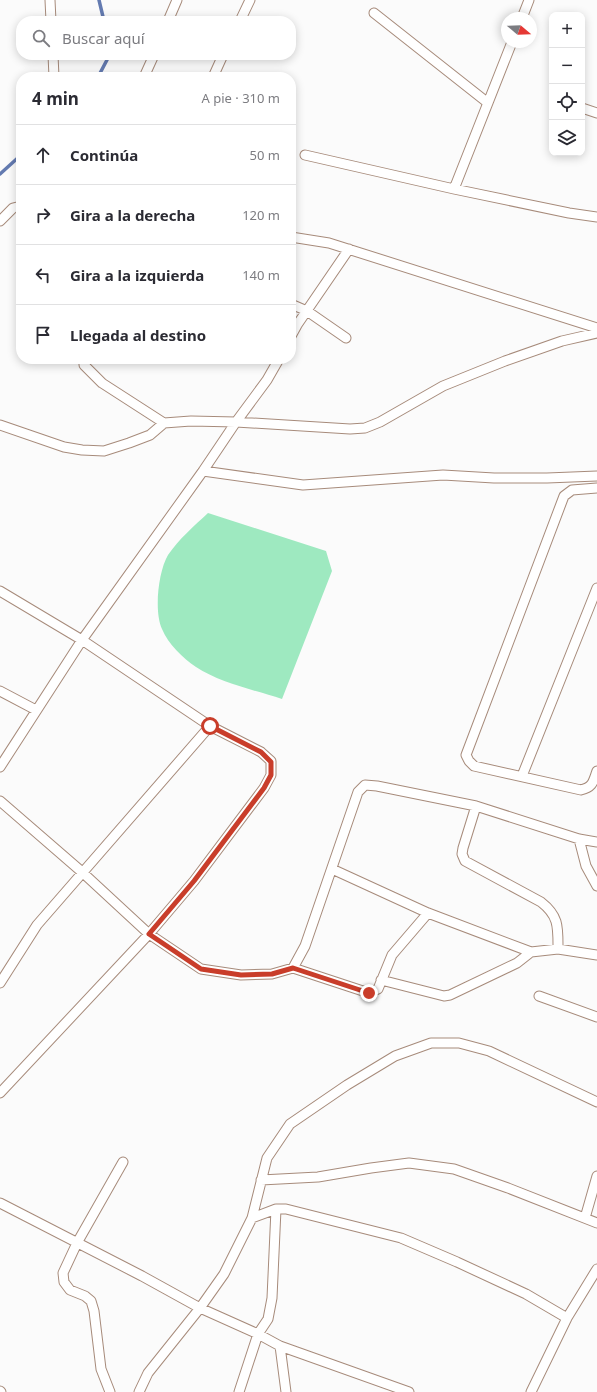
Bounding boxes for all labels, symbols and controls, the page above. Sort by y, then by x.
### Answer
north arrow [501,12,537,48]
map controls [549,12,585,156]
button: + [549,12,585,48]
search box [16,16,296,60]
icon: search [30,27,52,49]
text: Buscar aquí [62,28,145,48]
button: − [549,48,585,84]
button: locate [549,84,585,120]
text: 4 min [32,87,79,110]
text: A pie · 310 m [202,89,280,107]
button: layers [549,120,585,156]
icon: ahead [32,144,54,166]
text: Continúa [70,145,138,165]
text: 50 m [250,146,280,164]
icon: right [32,204,54,226]
text: Gira a la derecha [70,205,195,225]
text: 120 m [242,206,280,224]
icon: left [32,264,54,286]
text: Gira a la izquierda [70,265,204,285]
text: 140 m [242,266,280,284]
icon: arrive [32,324,54,346]
text: Llegada al destino [70,325,206,345]
route start [201,717,219,735]
route end [360,984,378,1002]

